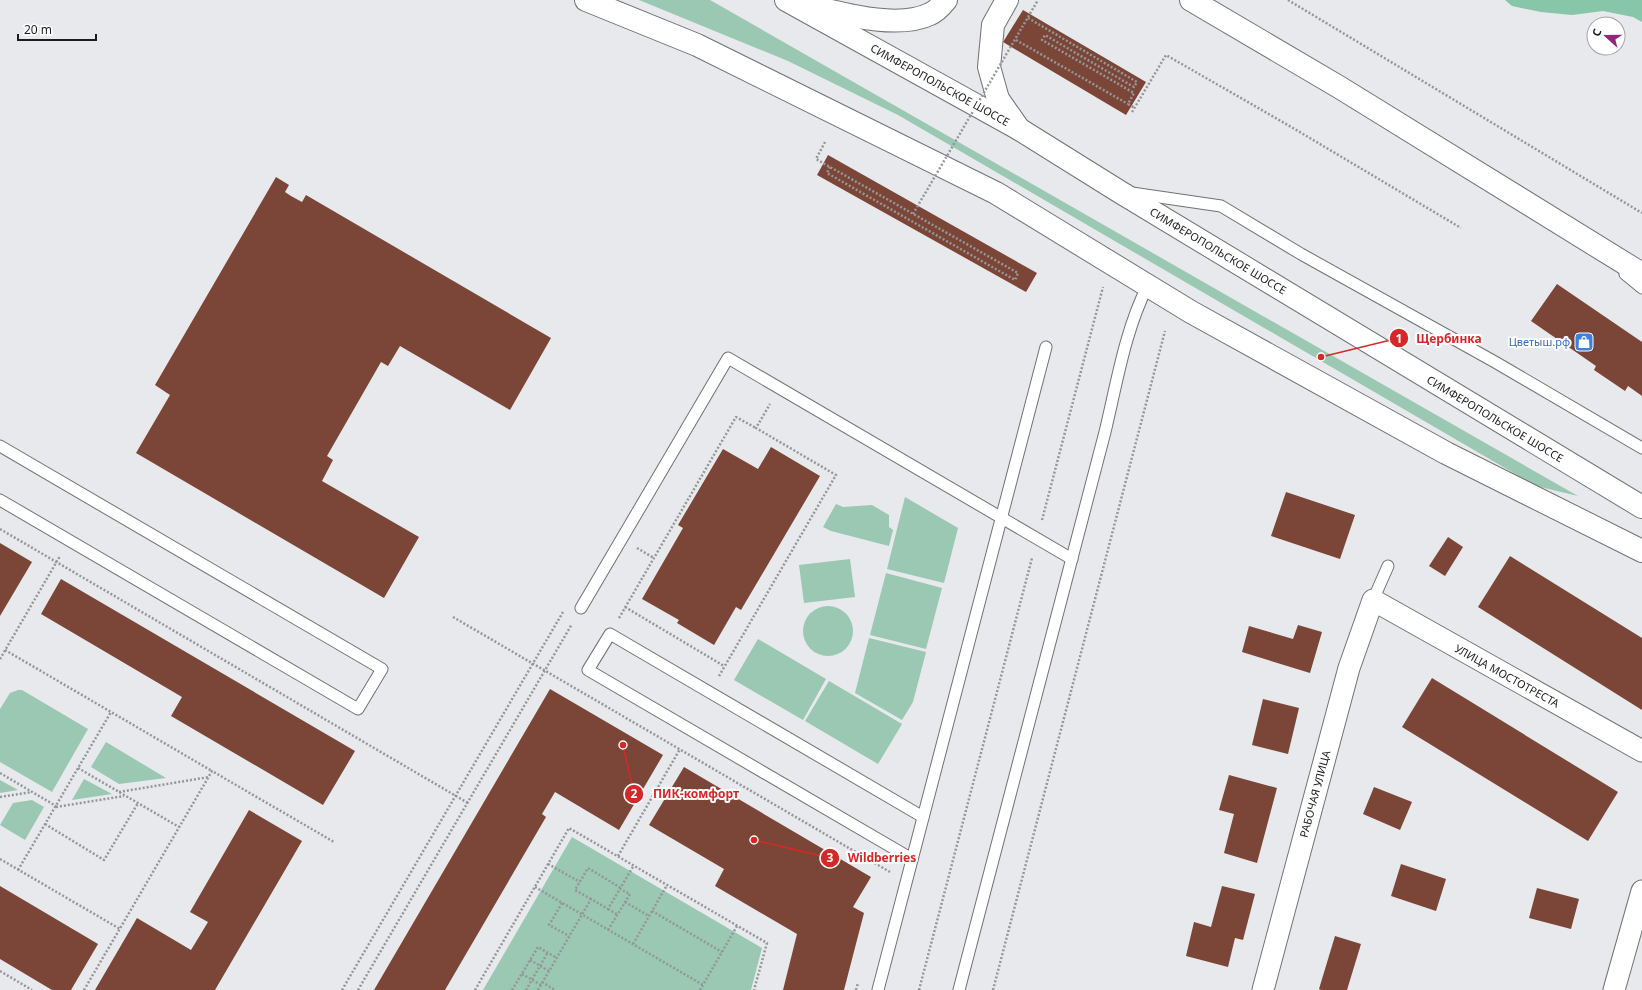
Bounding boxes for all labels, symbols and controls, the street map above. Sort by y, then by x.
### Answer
scale bar [18,16,96,42]
north arrow [1586,16,1626,56]
text: 20 m [24,21,52,38]
text: С [1588,26,1604,38]
street label: СИМФЕРОПОЛЬСКОЕ ШОССЕ [868,40,1013,129]
street label: СИМФЕРОПОЛЬСКОЕ ШОССЕ [1147,204,1289,297]
callout: Щербинка [1389,326,1490,350]
text: 1 [1396,330,1402,347]
text: Щербинка [1416,330,1482,347]
shop icon: Цветыш.рф [1573,331,1595,353]
place label: Цветыш.рф [1509,334,1570,349]
street label: СИМФЕРОПОЛЬСКОЕ ШОССЕ [1424,372,1566,465]
street label: УЛИЦА МОСТОТРЕСТА [1452,641,1563,711]
street label: РАБОЧАЯ УЛИЦА [1296,748,1334,839]
callout: ПИК-комфорт [624,782,747,806]
text: 2 [631,785,638,802]
text: ПИК-комфорт [653,785,739,802]
callout: Wildberries [820,846,925,870]
text: 3 [827,849,834,866]
text: Wildberries [848,849,916,866]

